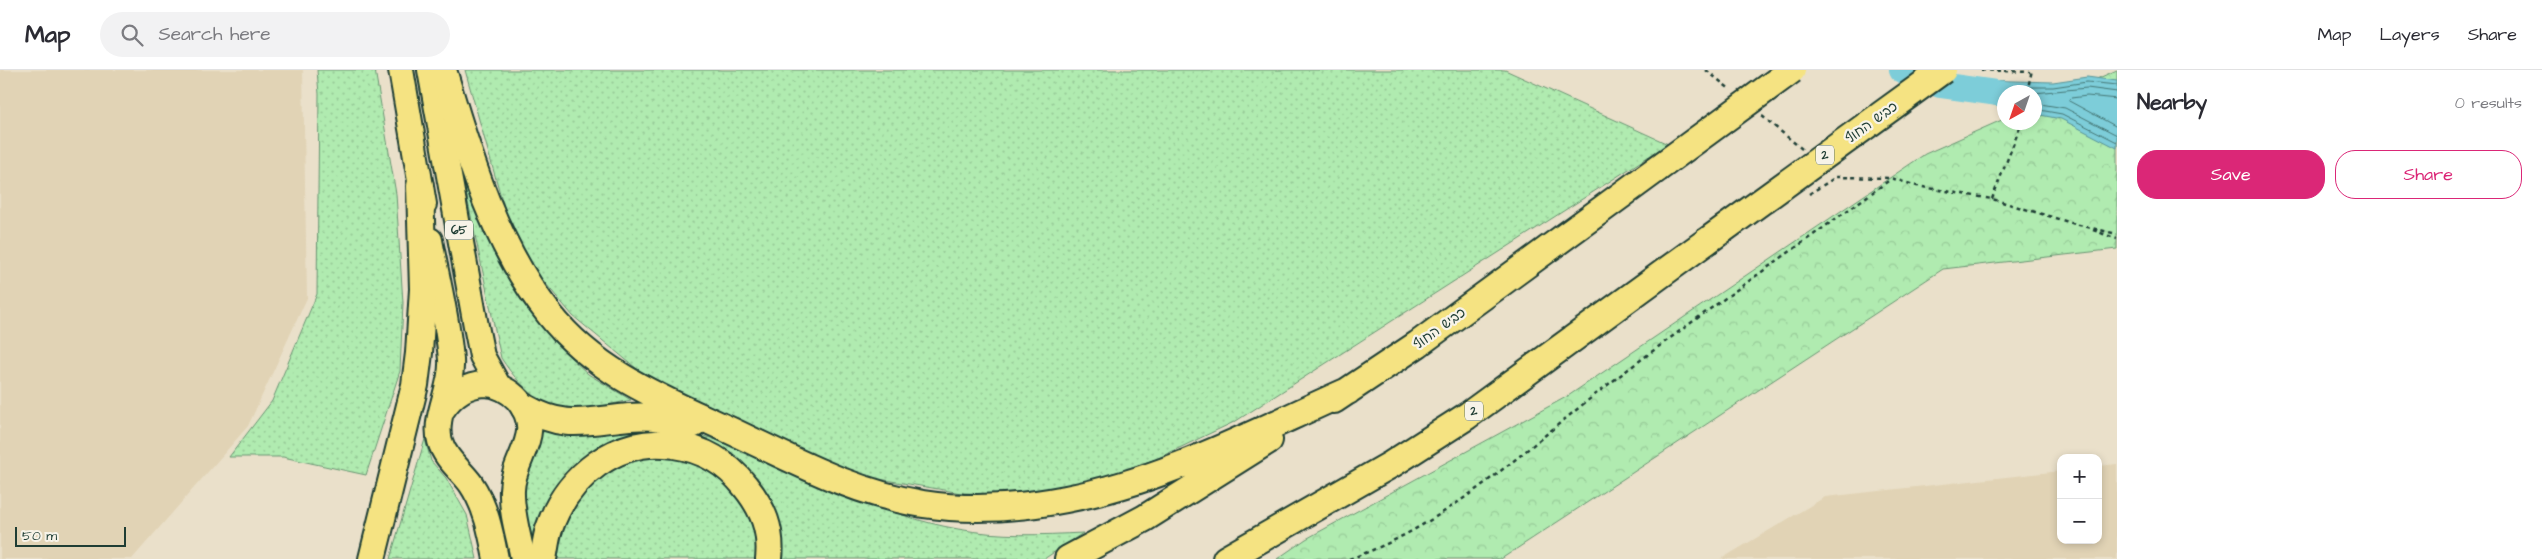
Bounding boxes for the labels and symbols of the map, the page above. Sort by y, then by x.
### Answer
north arrow [1997,85,2042,130]
street label: כביש החוף [1841,97,1902,149]
road number: 2 [1816,146,1834,164]
road number: 65 [445,220,473,240]
street label: כביש החוף [1409,303,1470,355]
road number: 2 [1465,402,1483,421]
scale bar [15,524,126,547]

